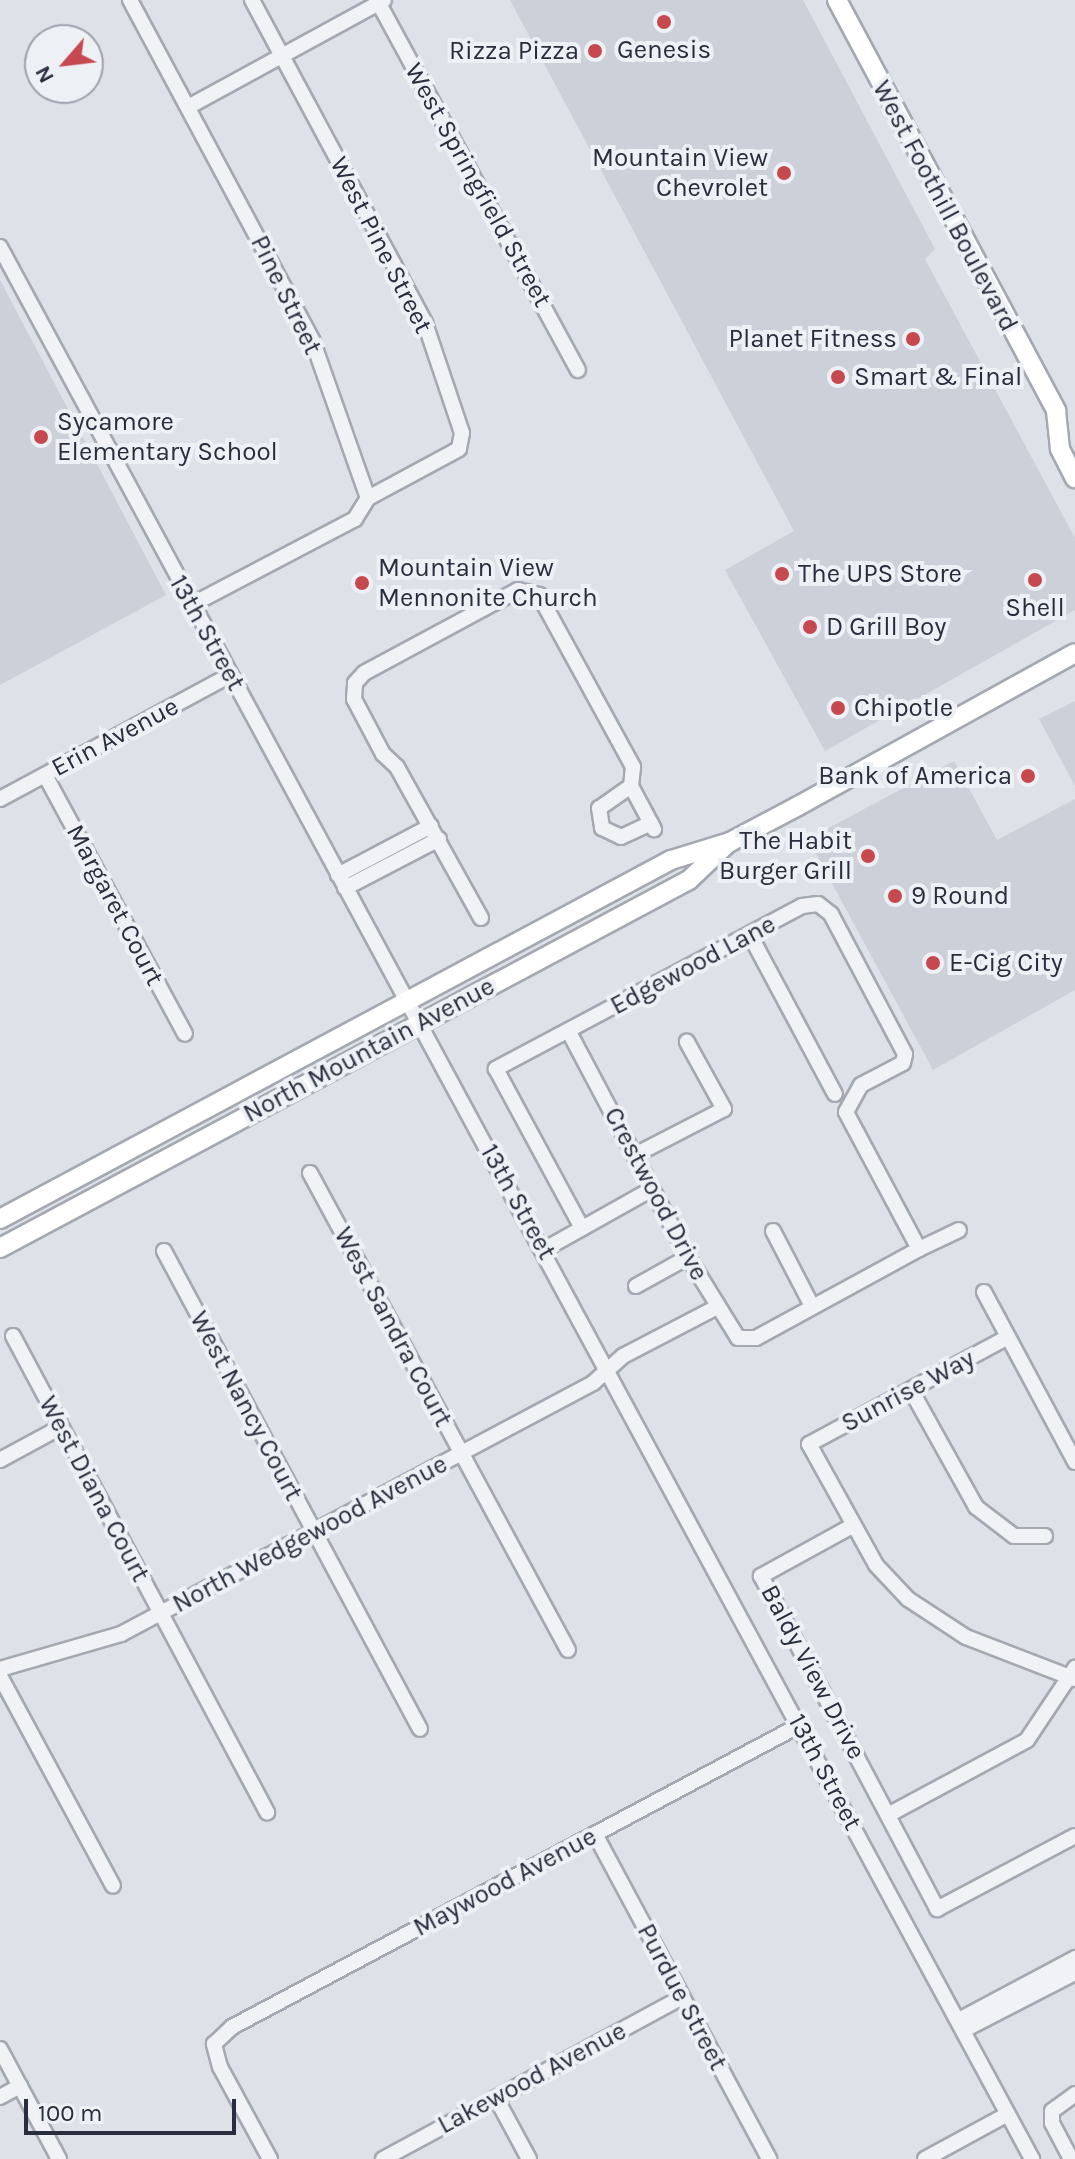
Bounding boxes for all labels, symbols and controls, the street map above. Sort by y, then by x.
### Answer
marker: Genesis [655,13,673,31]
north arrow [24,24,104,104]
place label: Genesis [617,34,711,66]
place label: Rizza Pizza [449,35,579,67]
marker: Rizza Pizza [586,42,604,60]
street label: West Springfield Street [398,58,558,312]
text: N [29,61,60,87]
street label: West Foothill Boulevard [866,75,1024,337]
place label: Mountain View Chevrolet [592,142,768,204]
street label: West Pine Street [323,151,439,339]
marker: Mountain View Chevrolet [775,164,793,182]
street label: Pine Street [244,230,328,360]
place label: Planet Fitness [729,323,897,355]
marker: Planet Fitness [904,330,922,348]
place label: Smart & Final [854,361,1022,393]
marker: Smart & Final [829,368,847,386]
place label: Sycamore Elementary School [57,406,278,468]
marker: Sycamore Elementary School [32,428,50,446]
place label: Mountain View Mennonite Church [378,552,598,614]
place label: The UPS Store [798,558,962,590]
marker: The UPS Store [773,565,791,583]
street label: 13th Street [163,570,251,696]
marker: Shell [1026,571,1044,589]
marker: Mountain View Mennonite Church [353,574,371,592]
place label: Shell [1005,592,1065,624]
place label: D Grill Boy [826,611,946,643]
marker: D Grill Boy [801,618,819,636]
street label: Erin Avenue [46,691,184,783]
place label: Chipotle [854,692,953,724]
marker: Chipotle [829,699,847,717]
place label: Bank of America [818,760,1012,792]
marker: Bank of America [1019,767,1037,785]
street label: Margaret Court [59,819,171,991]
place label: The Habit Burger Grill [719,825,852,886]
marker: The Habit Burger Grill [859,847,877,865]
place label: 9 Round [911,880,1009,912]
marker: 9 Round [886,887,904,905]
street label: Edgewood Lane [605,908,781,1022]
place label: E-Cig City [949,947,1063,979]
marker: E-Cig City [924,954,942,972]
street label: North Mountain Avenue [238,971,500,1129]
street label: Crestwood Drive [597,1102,715,1286]
street label: 13th Street [474,1139,562,1265]
street label: West Sandra Court [327,1222,459,1432]
street label: West Nancy Court [183,1306,309,1506]
street label: Sunrise Way [836,1343,980,1439]
street label: West Diana Court [32,1391,156,1587]
street label: North Wedgewood Avenue [167,1448,453,1620]
street label: Baldy View Drive [754,1580,872,1764]
street label: 13th Street [781,1709,869,1835]
street label: Maywood Avenue [408,1821,602,1943]
street label: Purdue Street [630,1918,734,2076]
street label: Lakewood Avenue [432,2015,632,2141]
scale bar [28,2083,240,2133]
text: 100 m [38,2099,103,2127]

